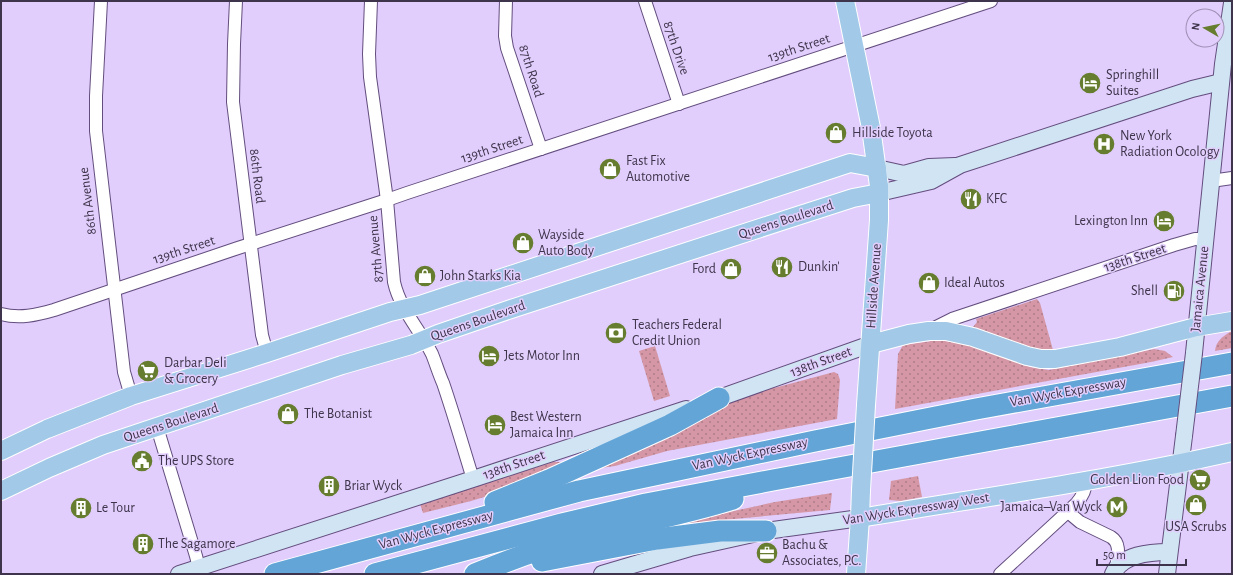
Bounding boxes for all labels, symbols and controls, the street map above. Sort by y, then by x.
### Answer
north arrow [1185,8,1225,48]
street label: 87th Drive [660,19,692,77]
text: N [1190,22,1202,31]
street label: 139th Street [766,31,832,65]
street label: 87th Road [516,43,546,99]
place label: Springhill Suites [1106,68,1159,98]
hotel icon: Springhill Suites [1077,70,1103,96]
shop icon: Hillside Toyota [823,120,849,146]
place label: Hillside Toyota [852,126,933,140]
place label: New York Radiation Ocology [1120,129,1219,159]
hospital icon: New York Radiation Ocology [1091,131,1117,157]
street label: 139th Street [459,132,525,166]
street label: 86th Road [247,148,267,204]
place label: Fast Fix Automotive [626,154,690,184]
shop icon: Fast Fix Automotive [597,156,623,182]
street label: 86th Avenue [77,166,99,236]
restaurant icon: KFC [958,186,984,212]
place label: KFC [986,192,1007,206]
street label: Queens Boulevard [737,198,835,242]
hotel icon: Lexington Inn [1151,208,1177,234]
place label: Lexington Inn [1074,214,1148,228]
street label: 87th Avenue [366,215,386,283]
place label: Wayside Auto Body [538,228,594,258]
shop icon: Wayside Auto Body [510,230,536,256]
street label: 139th Street [151,233,217,267]
street label: 138th Street [1102,241,1168,275]
street label: Hillside Avenue [864,243,884,329]
street label: Jamaica Avenue [1189,245,1211,333]
restaurant icon: Dunkin' [769,254,795,280]
shop icon: Ford [718,256,744,282]
place label: Dunkin' [798,260,840,274]
place label: Ford [692,262,716,276]
shop icon: John Starks Kia [412,263,438,289]
place label: John Starks Kia [440,269,521,283]
shop icon: Ideal Autos [916,270,942,296]
place label: Ideal Autos [944,276,1005,290]
fuel station icon: Shell [1161,278,1187,304]
place label: Shell [1131,284,1158,298]
street label: Queens Boulevard [429,298,527,344]
place label: Teachers Federal Credit Union [632,318,722,348]
bank icon: Teachers Federal Credit Union [603,320,629,346]
hotel icon: Jets Motor Inn [476,343,502,369]
street label: 138th Street [788,344,854,380]
place label: Jets Motor Inn [504,349,580,363]
place label: Darbar Deli & Grocery [164,356,227,386]
supermarket icon: Darbar Deli & Grocery [135,358,161,384]
street label: Van Wyck Expressway [1009,375,1127,409]
street label: Queens Boulevard [122,401,220,445]
shop icon: The Botanist [275,401,301,427]
place label: The Botanist [304,407,373,421]
place label: Best Western Jamaica Inn [510,410,582,440]
hotel icon: Best Western Jamaica Inn [482,412,508,438]
street label: Van Wyck Expressway [691,435,809,473]
public building icon: The UPS Store [129,448,155,474]
street label: 138th Street [481,448,547,482]
place label: The UPS Store [158,454,234,468]
supermarket icon: Golden Lion Food [1187,467,1213,493]
building icon: Briar Wyck [316,473,342,499]
place label: Golden Lion Food [1090,473,1184,487]
place label: Briar Wyck [344,479,403,493]
street label: Van Wyck Expressway West [842,490,991,527]
shop icon: USA Scrubs [1183,492,1209,518]
metro station icon: Jamaica–Van Wyck [1104,494,1130,520]
building icon: Le Tour [68,495,94,521]
place label: Jamaica–Van Wyck [1001,500,1103,514]
place label: Le Tour [96,501,135,515]
street label: Van Wyck Expressway [377,508,495,552]
place label: USA Scrubs [1165,520,1227,534]
building icon: The Sagamore [130,531,156,557]
place label: The Sagamore [158,537,235,551]
place label: Bachu & Associates, P.C. [782,538,862,568]
office icon: Bachu & Associates, P.C. [754,540,780,566]
scale bar [1097,541,1186,567]
text: 50 m [1103,549,1126,561]

